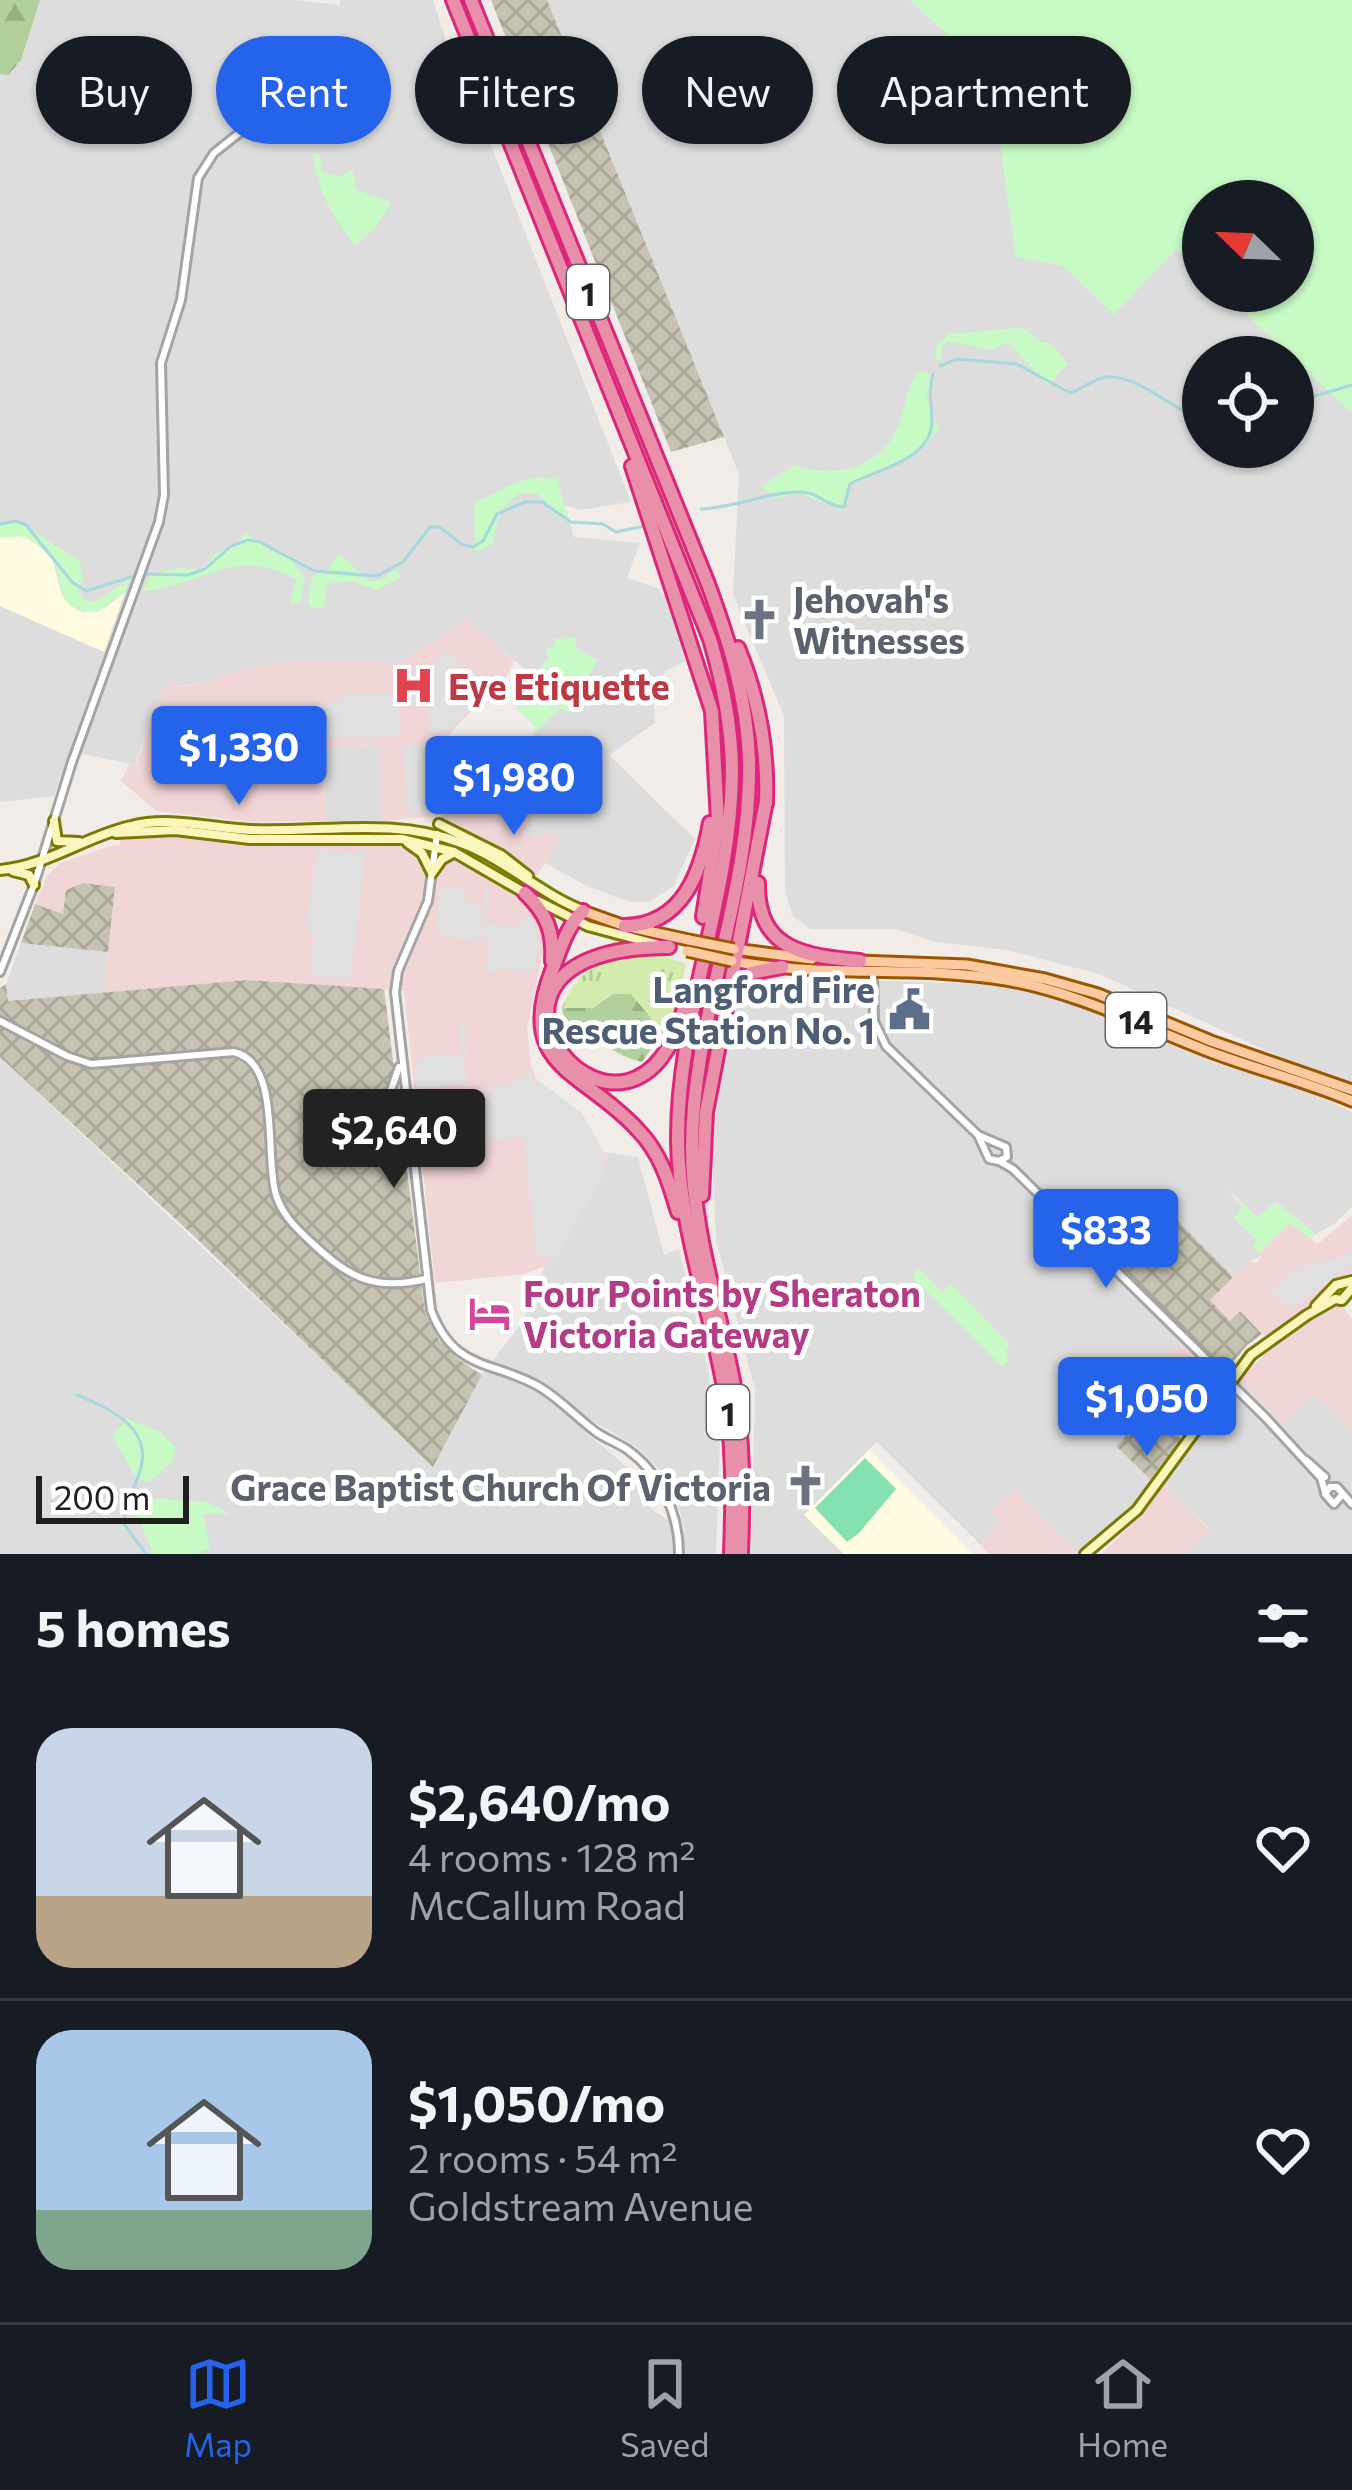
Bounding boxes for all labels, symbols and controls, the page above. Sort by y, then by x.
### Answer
chip: Buy [36,36,192,144]
chip: Rent [216,36,391,144]
chip: Filters [415,36,618,144]
chip: New [642,36,813,144]
chip: Apartment [837,36,1131,144]
north arrow [1182,180,1314,312]
map controls [1182,180,1314,468]
road number: 1 [567,265,609,319]
button: locate [1182,336,1314,468]
place label: Jehovah's Witnesses [793,576,965,661]
church icon: Jehovah's Witnesses [736,596,782,642]
hospital icon: Eye Etiquette [391,662,437,708]
place label: Eye Etiquette [448,663,670,707]
pin: $1,330 [141,706,337,808]
text: $1,330 [179,721,299,769]
pin: $1,980 [416,736,612,838]
text: $1,980 [452,751,576,799]
place label: Langford Fire Rescue Station No. 1 [541,966,875,1051]
public building icon: Langford Fire Rescue Station No. 1 [886,986,932,1032]
road number: 14 [1106,993,1166,1047]
pin: $2,640 [296,1089,492,1191]
text: $2,640 [330,1104,458,1152]
pin: $833 [1035,1189,1177,1291]
text: $833 [1060,1204,1152,1252]
place label: Four Points by Sheraton Victoria Gateway [523,1270,921,1355]
hotel icon: Four Points by Sheraton Victoria Gateway [466,1290,512,1336]
pin: $1,050 [1049,1357,1245,1459]
text: $1,050 [1085,1372,1209,1420]
road number: 1 [707,1385,749,1439]
church icon: Grace Baptist Church Of Victoria [782,1463,828,1509]
place label: Grace Baptist Church Of Victoria [230,1464,771,1508]
scale bar [36,1470,189,1523]
text: 200 m [54,1476,150,1517]
icon: filters [1250,1593,1316,1659]
text: 5 homes [36,1595,231,1658]
text: $2,640/mo [408,1769,670,1832]
icon: home [132,1776,276,1920]
icon: heart [1250,1815,1316,1881]
text: 4 rooms · 128 m² [408,1832,695,1880]
text: McCallum Road [408,1880,686,1928]
text: $1,050/mo [408,2070,665,2133]
icon: home [132,2078,276,2222]
icon: heart [1250,2117,1316,2183]
text: 2 rooms · 54 m² [408,2133,678,2181]
text: Goldstream Avenue [408,2181,753,2229]
tab: Map [184,2351,252,2464]
tab: Saved [620,2351,709,2464]
tab: Home [1077,2351,1168,2464]

